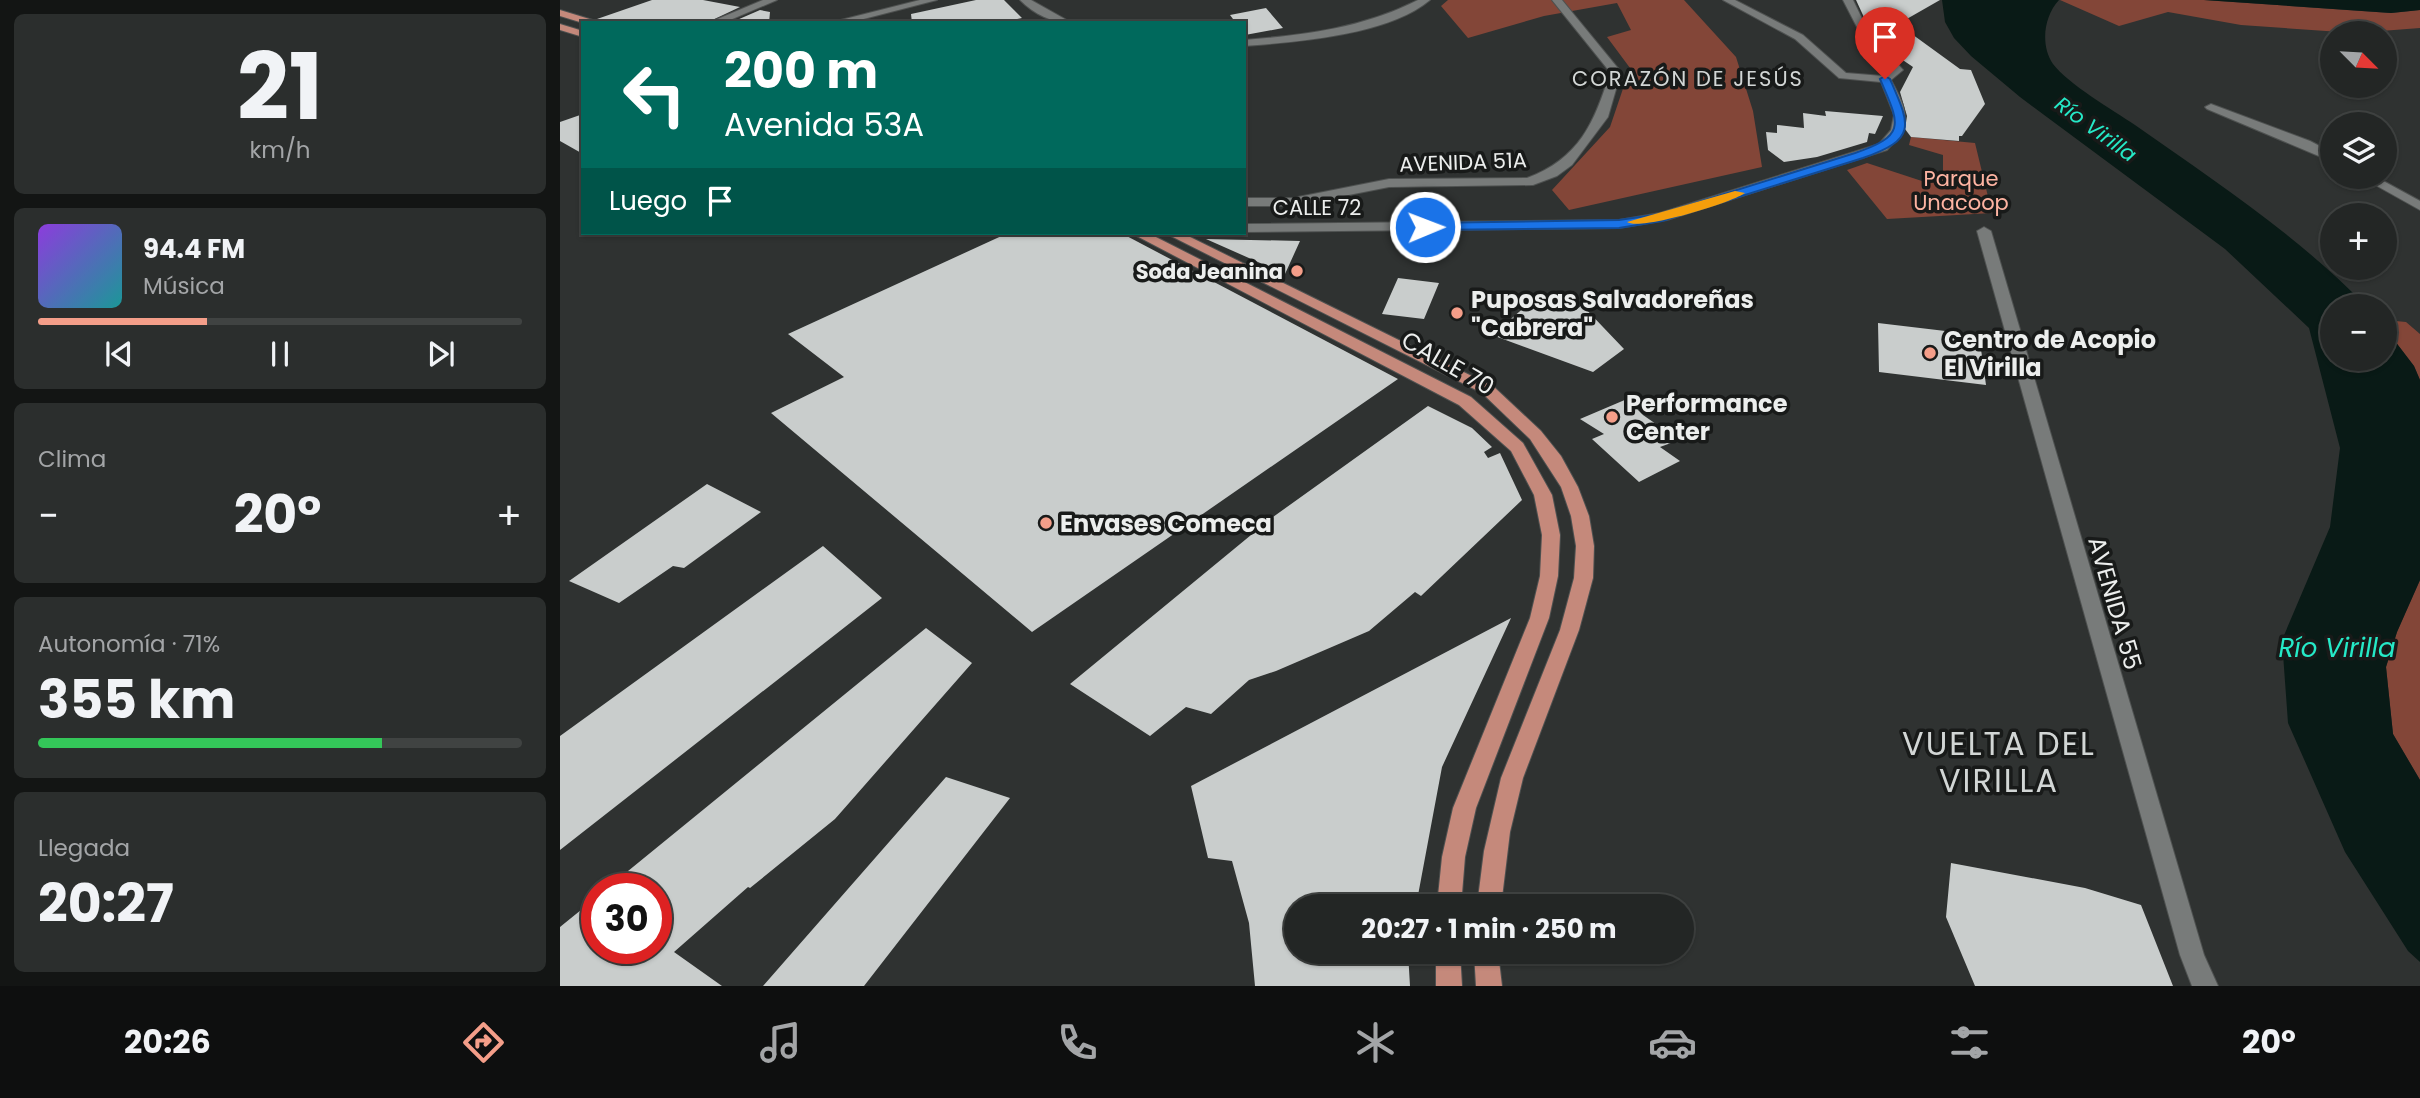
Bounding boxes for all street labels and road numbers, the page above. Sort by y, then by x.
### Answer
street label: AVENIDA 51A [1399,145,1527,179]
street label: CALLE 72 [1273,193,1361,222]
street label: CALLE 70 [1395,323,1501,403]
street label: AVENIDA 55 [2080,533,2150,673]

